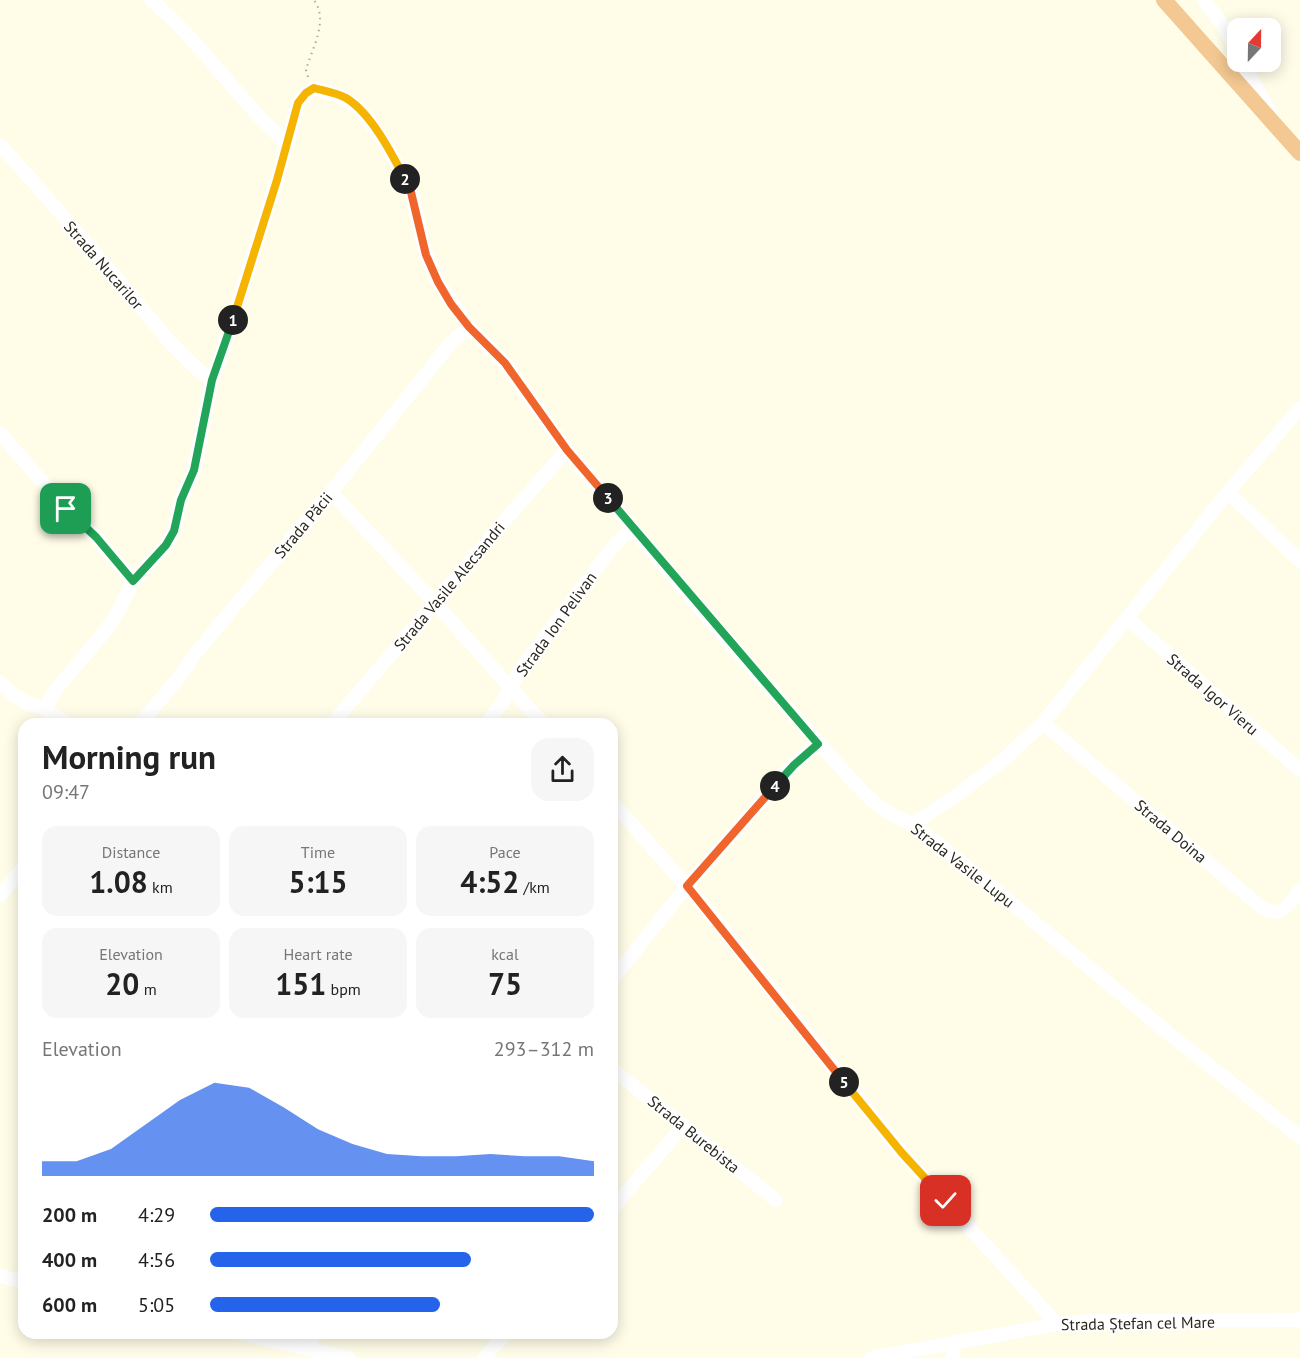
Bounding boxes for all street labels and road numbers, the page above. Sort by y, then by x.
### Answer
street label: Strada Nucarilor [60,217,148,314]
street label: Strada Păcii [270,488,336,562]
street label: Strada Vasile Alecsandri [389,517,509,655]
street label: Strada Ion Pelivan [511,568,601,680]
street label: Strada Igor Vieru [1163,649,1263,739]
street label: Strada Doina [1131,795,1211,867]
street label: Strada Vasile Lupu [907,818,1019,912]
street label: Strada Burebista [644,1091,744,1177]
street label: Strada Ștefan cel Mare [1061,1312,1215,1334]

